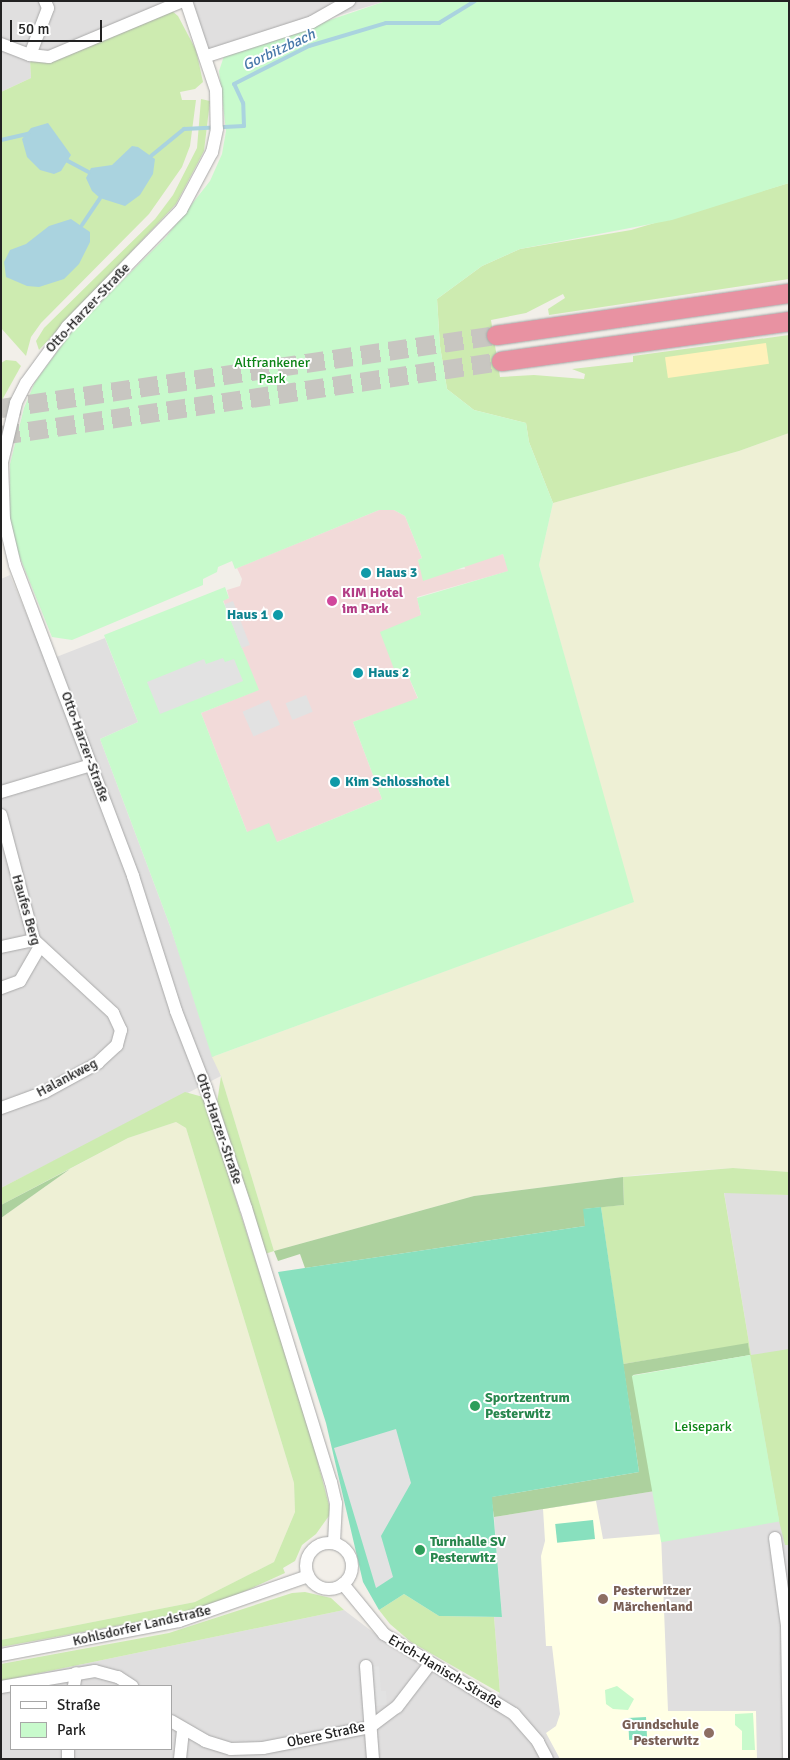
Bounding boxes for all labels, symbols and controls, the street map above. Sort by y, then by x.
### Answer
scale bar [12,10,105,42]
text: 50 m [18,20,49,38]
water label: Gorbitzbach [240,25,318,75]
street label: Otto-Harzer-Straße [42,260,134,356]
park label: Altfrankener Park [234,355,310,388]
place label: Haus 3 [376,565,417,581]
marker: Haus 3 [360,567,372,579]
place label: KIM Hotel im Park [342,585,403,618]
marker: KIM Hotel im Park [326,595,338,607]
place label: Haus 1 [227,607,268,623]
marker: Haus 1 [272,609,284,621]
place label: Haus 2 [368,665,409,681]
marker: Haus 2 [352,667,364,679]
street label: Otto-Harzer-Straße [57,689,113,805]
place label: Kim Schlosshotel [345,774,450,790]
marker: Kim Schlosshotel [329,776,341,788]
street label: Haufes Berg [8,873,44,947]
street label: Halankweg [34,1055,100,1101]
street label: Otto-Harzer-Straße [192,1071,246,1187]
place label: Sportzentrum Pesterwitz [485,1390,570,1422]
marker: Sportzentrum Pesterwitz [469,1400,481,1412]
park label: Leisepark [674,1419,732,1435]
place label: Turnhalle SV Pesterwitz [430,1534,506,1566]
marker: Turnhalle SV Pesterwitz [414,1544,426,1556]
place label: Pesterwitzer Märchenland [613,1583,693,1615]
marker: Pesterwitzer Märchenland [597,1593,609,1605]
street label: Kohlsdorfer Landstraße [71,1602,213,1650]
street label: Erich-Hanisch-Straße [385,1631,505,1713]
legend [10,1685,172,1750]
text: Straße [57,1696,101,1714]
place label: Grundschule Pesterwitz [622,1717,699,1750]
street label: Obere Straße [286,1719,366,1751]
text: Park [57,1721,86,1739]
marker: Grundschule Pesterwitz [703,1727,715,1739]

